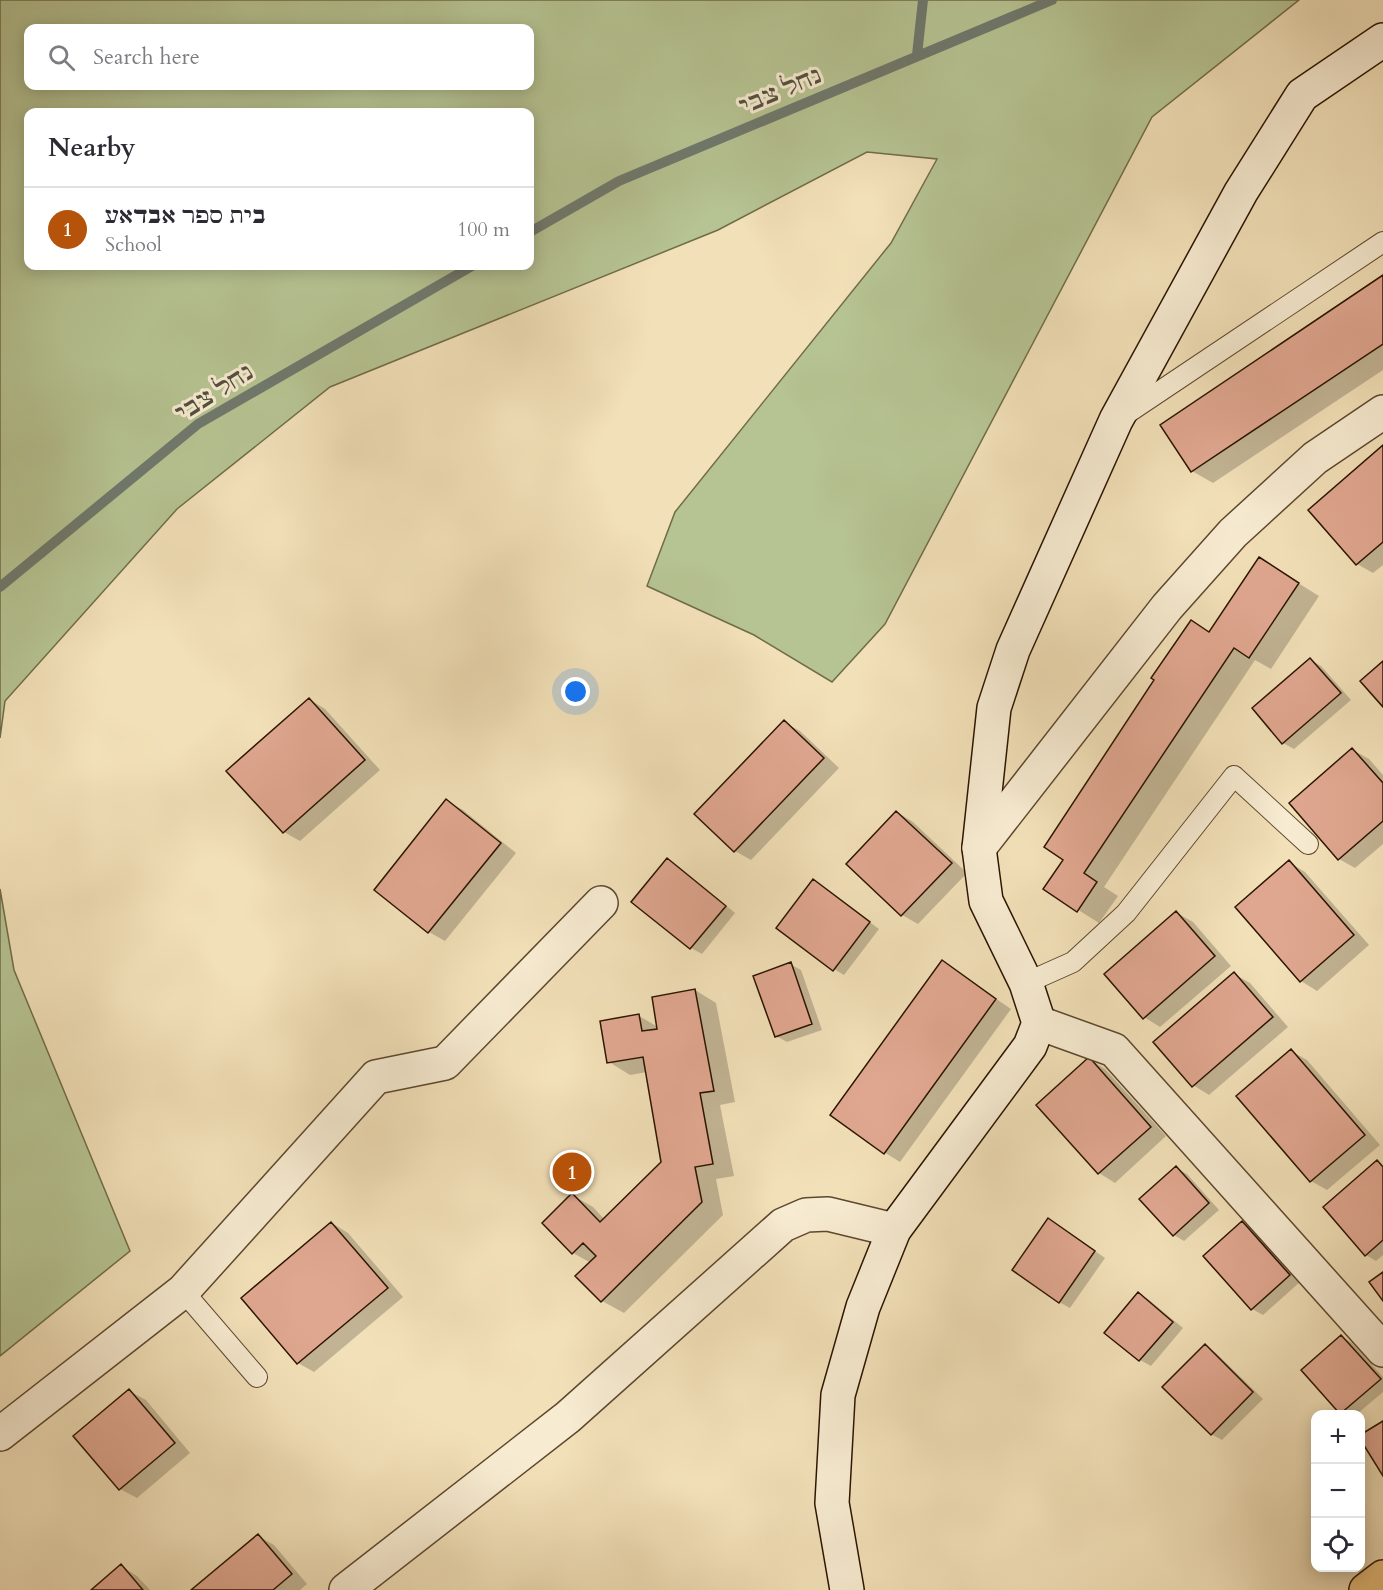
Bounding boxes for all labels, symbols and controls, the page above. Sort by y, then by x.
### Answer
search box [24,24,534,90]
icon: search [45,41,78,74]
text: Search here [93,42,200,72]
water label: נחל צבי [734,59,826,123]
text: Nearby [48,130,136,165]
text: בית ספר אבדאע [105,201,266,231]
text: 1 [62,216,73,243]
text: 100 m [457,216,510,243]
text: School [105,231,162,258]
water label: נחל צבי [169,356,259,430]
your location [561,677,590,706]
pin: 1 [552,1150,592,1194]
map controls [1311,1410,1365,1572]
button: + [1311,1410,1365,1464]
button: − [1311,1464,1365,1518]
button: locate [1311,1518,1365,1572]

